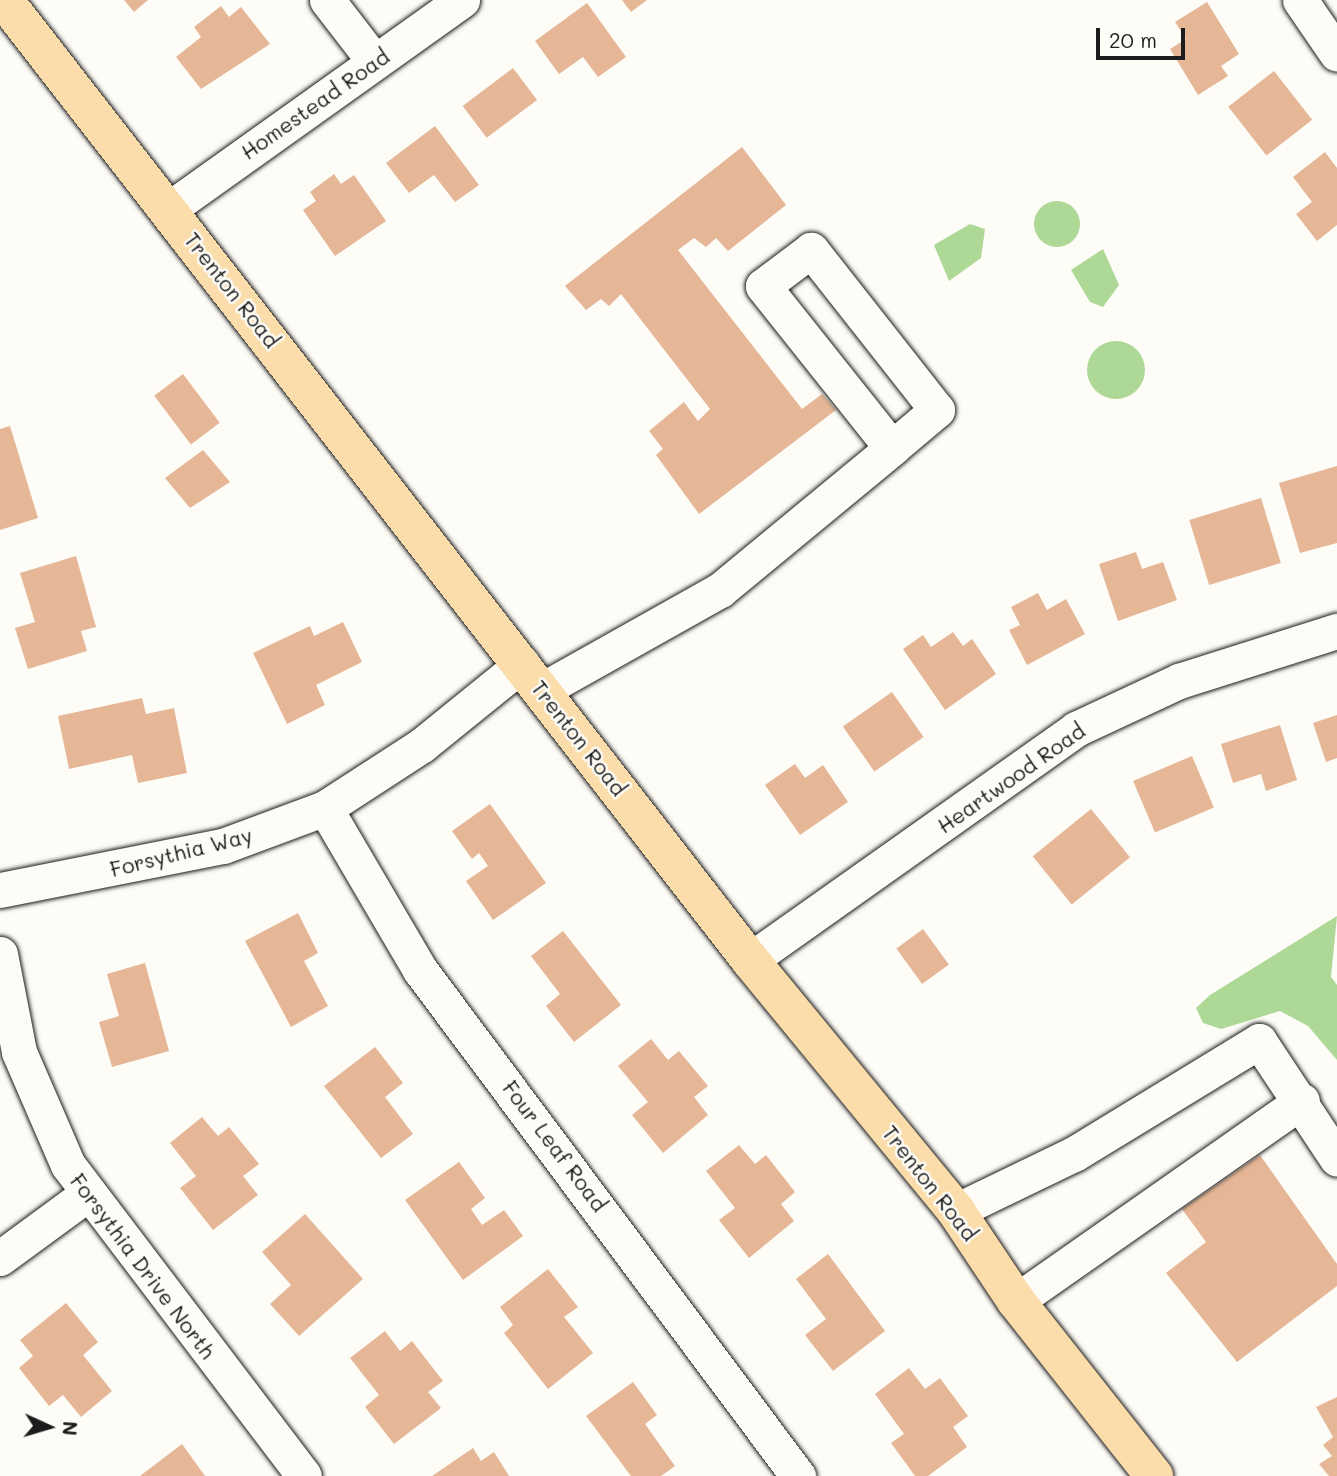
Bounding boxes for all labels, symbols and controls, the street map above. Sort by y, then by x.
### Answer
scale bar [1099,14,1188,58]
text: 20 m [1109,26,1157,53]
street label: Homestead Road [236,43,394,165]
street label: Trenton Road [179,227,285,353]
street label: Trenton Road [526,675,632,801]
street label: Heartwood Road [932,718,1090,838]
street label: Forsythia Way [107,822,255,882]
street label: Four Leaf Road [498,1076,612,1216]
street label: Trenton Road [877,1120,983,1246]
street label: Forsythia Drive North [65,1169,221,1363]
north arrow [14,1392,84,1462]
text: N [57,1420,83,1437]

